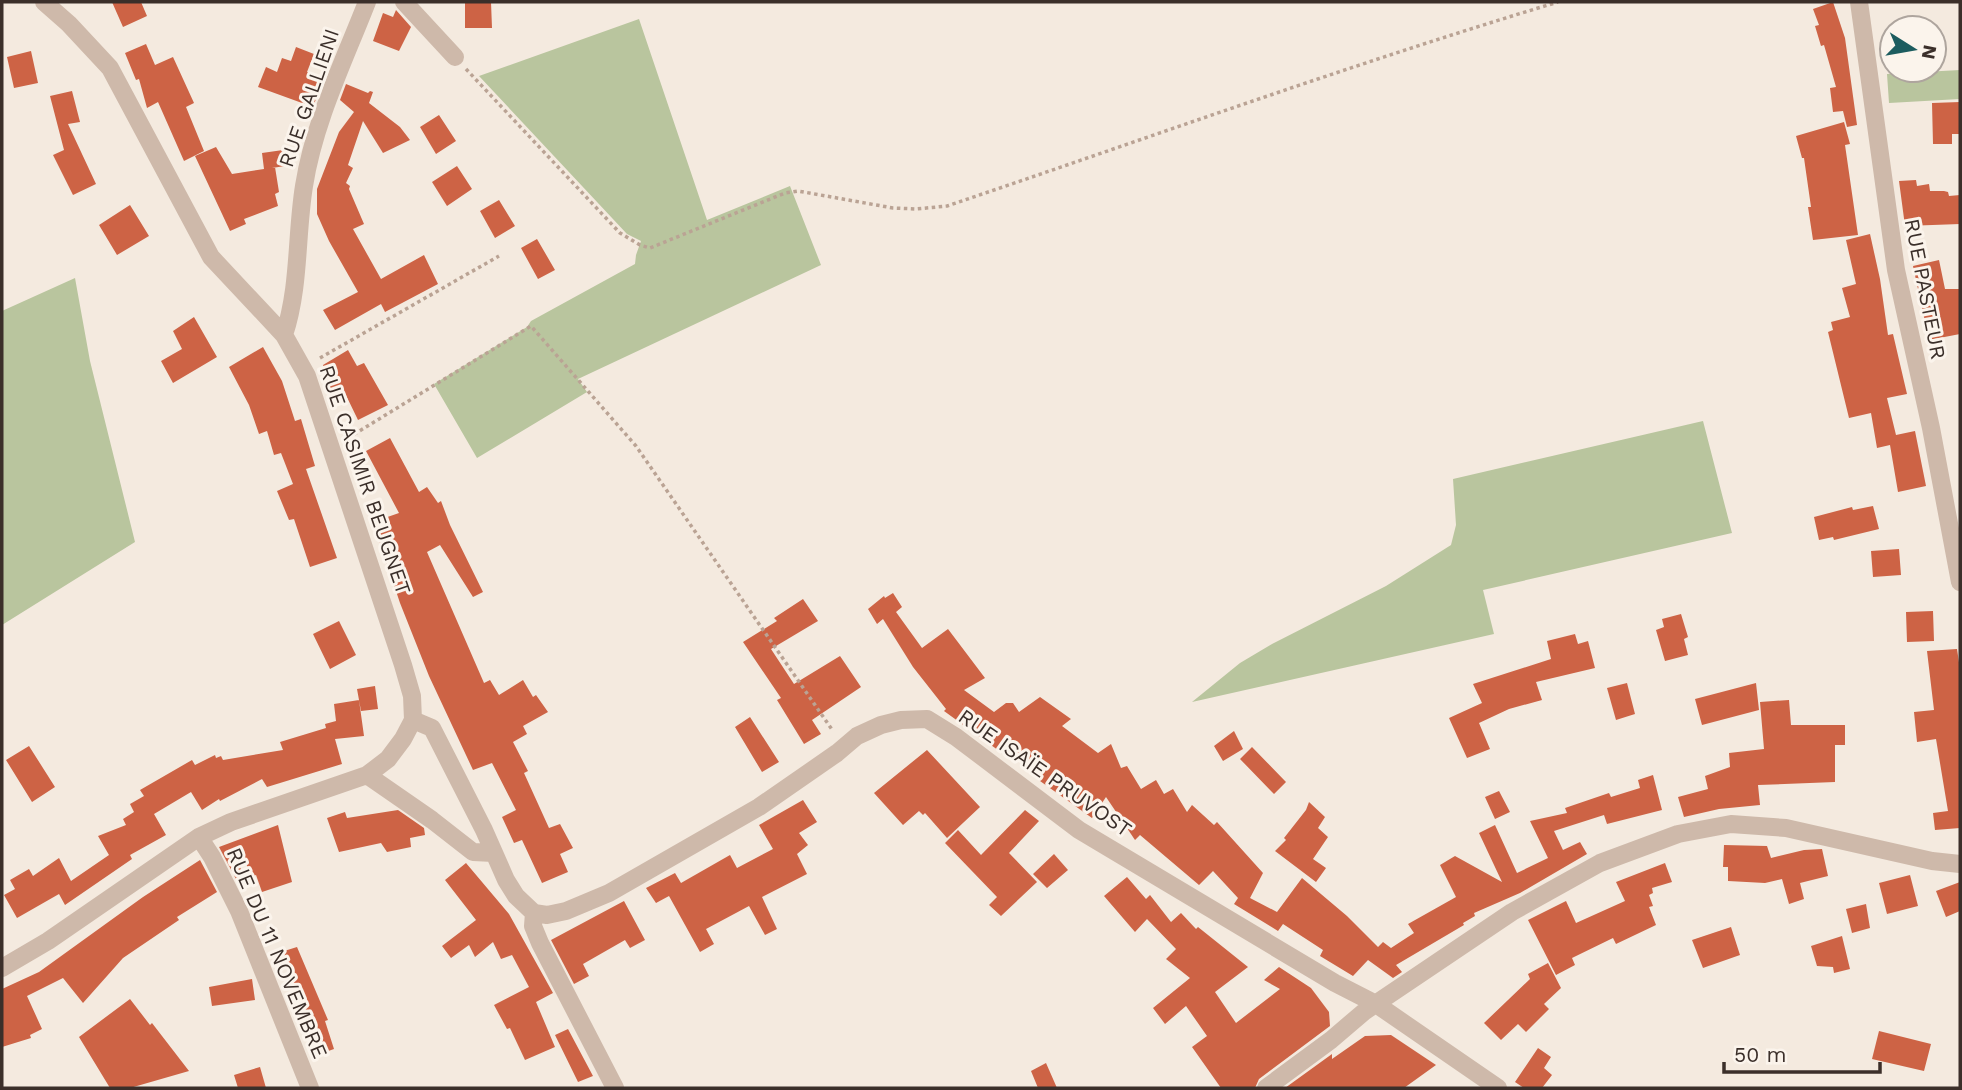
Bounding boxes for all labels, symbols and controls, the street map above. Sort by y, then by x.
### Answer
north arrow [1878,14,1948,84]
street label: RUE GALLIENI [273,25,344,170]
text: N [1917,43,1942,61]
street label: RUE PASTEUR [1900,217,1951,361]
street label: RUE CASIMIR BEUGNET [314,362,417,598]
street label: RUE ISAÏE PRUVOST [954,703,1137,842]
street label: RUE DU 11 NOVEMBRE [222,844,333,1062]
scale bar [1724,1030,1880,1074]
text: 50 m [1734,1042,1786,1067]

